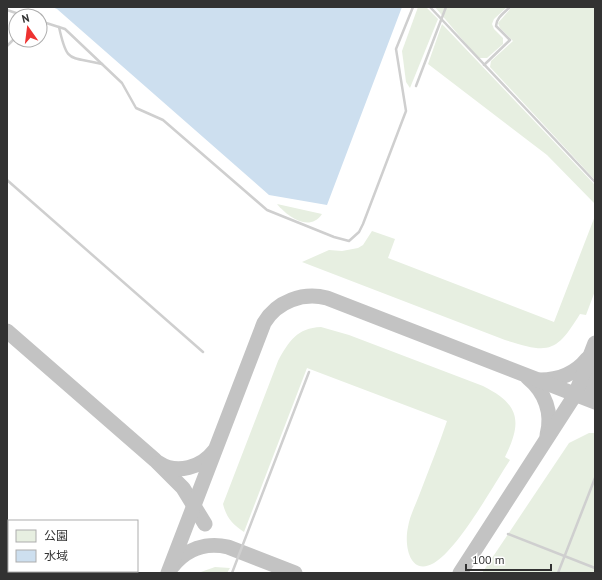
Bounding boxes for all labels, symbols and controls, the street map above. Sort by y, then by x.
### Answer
north arrow [8,8,48,48]
text: N [20,11,31,26]
legend [8,520,138,572]
text: 公園 [44,528,68,543]
scale bar [466,546,551,572]
text: 水域 [44,548,68,563]
text: 100 m [472,552,505,567]

